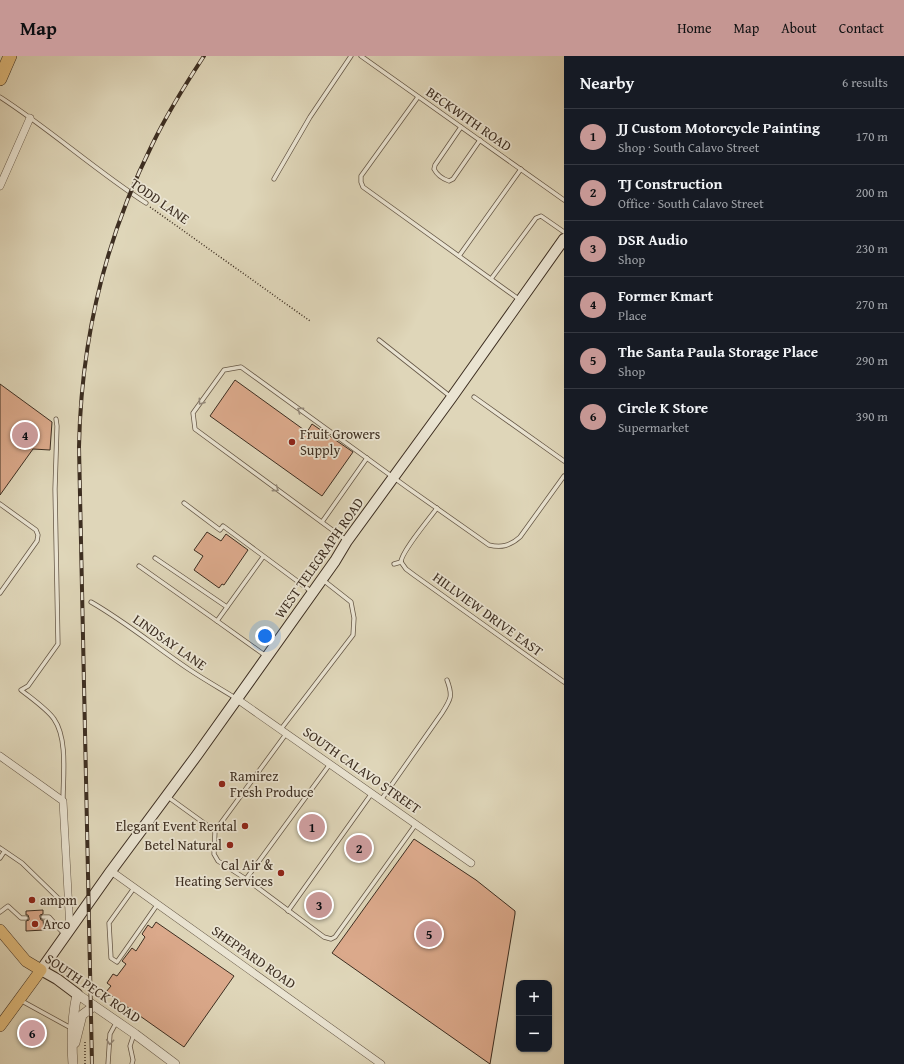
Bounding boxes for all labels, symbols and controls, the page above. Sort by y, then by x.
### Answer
text: Map [20,14,57,42]
text: Home [677,18,712,38]
text: Map [734,18,759,38]
text: About [781,18,817,38]
text: Contact [839,18,884,38]
text: Nearby [580,70,634,95]
text: 6 results [842,73,888,92]
street label: BECKWITH ROAD [422,82,516,156]
text: JJ Custom Motorcycle Painting [618,117,820,138]
text: 1 [590,127,596,146]
text: 170 m [856,127,888,146]
text: Shop · South Calavo Street [618,138,759,157]
street label: TODD LANE [126,173,194,229]
text: TJ Construction [618,173,722,194]
text: 2 [590,183,596,202]
text: 200 m [856,183,888,202]
text: Office · South Calavo Street [618,194,764,213]
text: DSR Audio [618,229,688,250]
text: 3 [590,239,596,258]
text: 230 m [856,239,888,258]
text: Shop [618,250,645,269]
text: Former Kmart [618,285,713,306]
text: 4 [590,295,596,314]
text: 270 m [856,295,888,314]
text: Place [618,306,647,325]
text: The Santa Paula Storage Place [618,341,818,362]
text: 5 [590,351,596,370]
text: 290 m [856,351,888,370]
text: Shop [618,362,645,381]
text: Circle K Store [618,397,708,418]
one-way arrow [198,398,206,405]
text: 6 [590,407,596,426]
text: 390 m [856,407,888,426]
one-way arrow [298,408,305,415]
text: Supermarket [618,418,689,437]
pin: 4 [12,420,38,450]
place label: Fruit Growers Supply [300,424,380,460]
marker: Fruit Growers Supply [287,437,297,447]
one-way arrow [271,484,278,491]
street label: WEST TELEGRAPH ROAD [270,494,368,622]
street label: HILLVIEW DRIVE EAST [429,567,547,661]
street label: LINDSAY LANE [129,609,211,675]
your location [255,626,275,646]
street label: SOUTH CALAVO STREET [299,722,425,818]
place label: Ramirez Fresh Produce [230,766,314,802]
marker: Ramirez Fresh Produce [217,779,227,789]
pin: 1 [299,812,325,842]
place label: Elegant Event Rental [116,816,237,836]
marker: Elegant Event Rental [240,821,250,831]
pin: 2 [346,833,372,863]
place label: Betel Natural [145,835,222,855]
marker: Betel Natural [225,840,235,850]
place label: Cal Air & Heating Services [175,855,274,891]
marker: Cal Air & Heating Services [276,868,286,878]
place label: ampm [40,890,78,910]
pin: 3 [306,890,332,920]
marker: ampm [27,895,37,905]
place label: Arco [43,914,70,934]
marker: Arco [30,919,40,929]
pin: 5 [416,919,442,949]
street label: SHEPPARD ROAD [208,920,300,994]
street label: SOUTH PECK ROAD [41,949,145,1027]
map controls [516,980,552,1052]
button: + [516,980,552,1016]
button: − [516,1016,552,1052]
pin: 6 [19,1018,45,1048]
one-way arrow [105,1039,114,1045]

